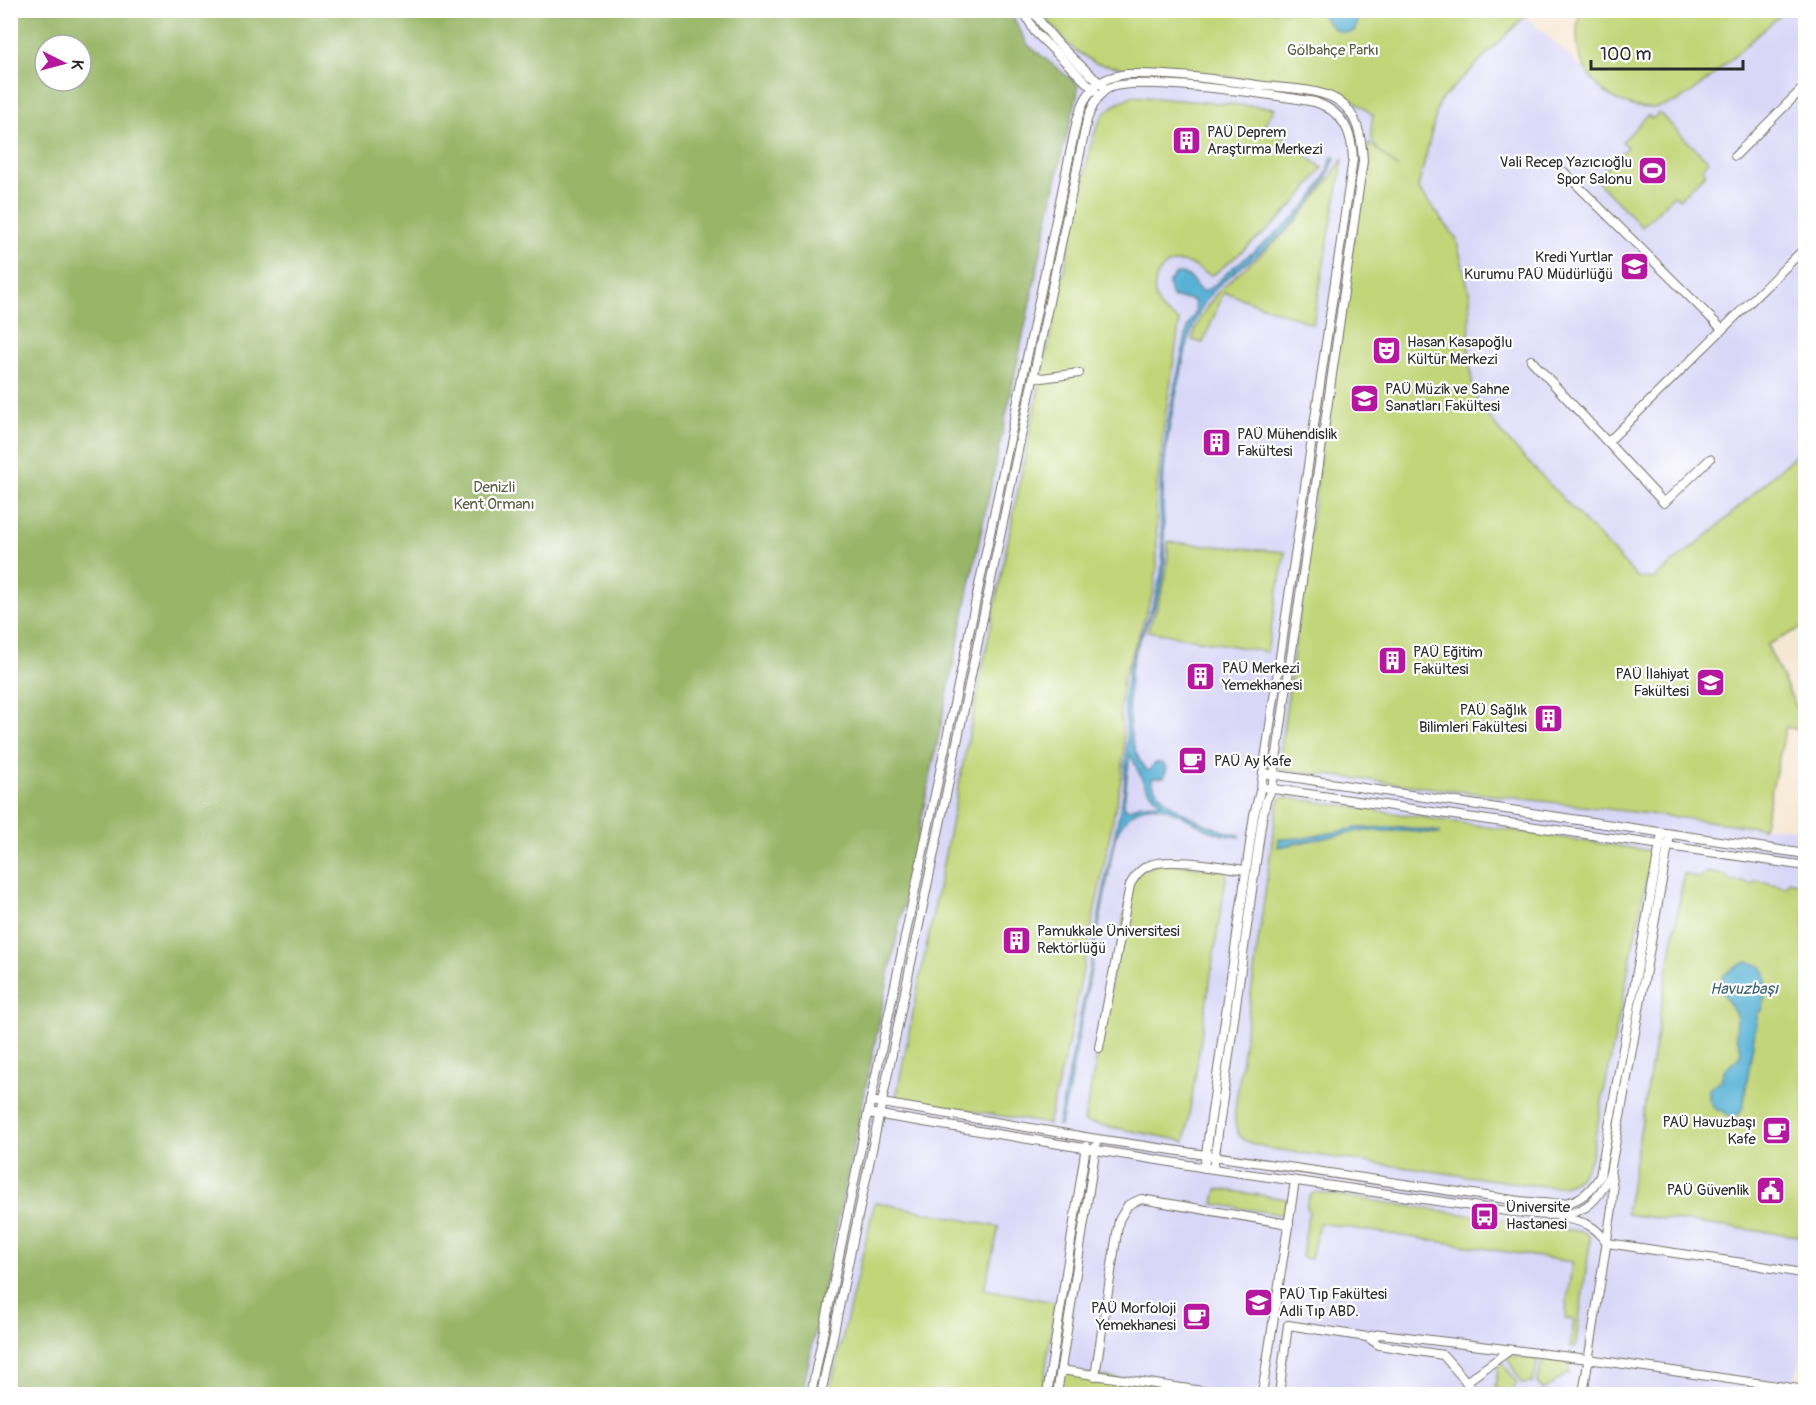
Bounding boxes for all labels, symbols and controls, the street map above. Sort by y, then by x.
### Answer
north arrow [33,33,93,93]
scale bar [1591,33,1742,71]
park label: Gölbahçe Parkı [1287,41,1379,60]
text: 100 m [1600,43,1652,66]
text: K [66,59,87,71]
place label: PAÜ Deprem Araştırma Merkezi [1207,123,1323,159]
building icon: PAÜ Deprem Araştırma Merkezi [1170,125,1202,157]
place label: Vali Recep Yazıcıoğlu Spor Salonu [1500,153,1632,189]
sports icon: Vali Recep Yazıcıoğlu Spor Salonu [1637,155,1669,187]
place label: Kredi Yurtlar Kurumu PAÜ Müdürlüğü [1464,248,1614,284]
school or university icon: Kredi Yurtlar Kurumu PAÜ Müdürlüğü [1618,250,1650,282]
place label: Hasan Kasapoğlu Kültür Merkezi [1407,333,1512,369]
theatre icon: Hasan Kasapoğlu Kültür Merkezi [1370,335,1402,367]
place label: PAÜ Müzik ve Sahne Sanatları Fakültesi [1385,380,1510,416]
school or university icon: PAÜ Müzik ve Sahne Sanatları Fakültesi [1348,382,1380,414]
place label: PAÜ Mühendislik Fakültesi [1237,425,1338,461]
building icon: PAÜ Mühendislik Fakültesi [1200,427,1232,459]
park label: Denizli Kent Ormanı [453,478,535,514]
place label: PAÜ Eğitim Fakültesi [1413,643,1483,679]
building icon: PAÜ Eğitim Fakültesi [1376,645,1408,677]
place label: PAÜ Merkezi Yemekhanesi [1221,659,1302,695]
building icon: PAÜ Merkezi Yemekhanesi [1185,661,1217,693]
place label: PAÜ İlahiyat Fakültesi [1616,665,1690,701]
school or university icon: PAÜ İlahiyat Fakültesi [1694,667,1726,699]
place label: PAÜ Sağlık Bilimleri Fakültesi [1419,701,1528,737]
building icon: PAÜ Sağlık Bilimleri Fakültesi [1532,703,1564,735]
cafe icon: PAÜ Ay Kafe [1177,745,1209,777]
place label: PAÜ Ay Kafe [1214,752,1292,771]
place label: Pamukkale Üniversitesi Rektörlüğü [1037,922,1180,958]
building icon: Pamukkale Üniversitesi Rektörlüğü [1000,924,1032,956]
water label: Havuzbaşı [1710,979,1780,999]
place label: PAÜ Havuzbaşı Kafe [1663,1113,1757,1149]
cafe icon: PAÜ Havuzbaşı Kafe [1761,1115,1793,1147]
public building icon: PAÜ Güvenlik [1754,1174,1786,1206]
place label: PAÜ Güvenlik [1667,1181,1750,1200]
place label: Üniversite Hastanesi [1506,1198,1571,1234]
bus stop icon: Üniversite Hastanesi [1469,1200,1501,1232]
place label: PAÜ Tıp Fakültesi Adli Tıp ABD. [1279,1285,1387,1321]
school or university icon: PAÜ Tıp Fakültesi Adli Tıp ABD. [1242,1287,1274,1319]
place label: PAÜ Morfoloji Yemekhanesi [1091,1299,1176,1335]
cafe icon: PAÜ Morfoloji Yemekhanesi [1181,1301,1213,1333]

